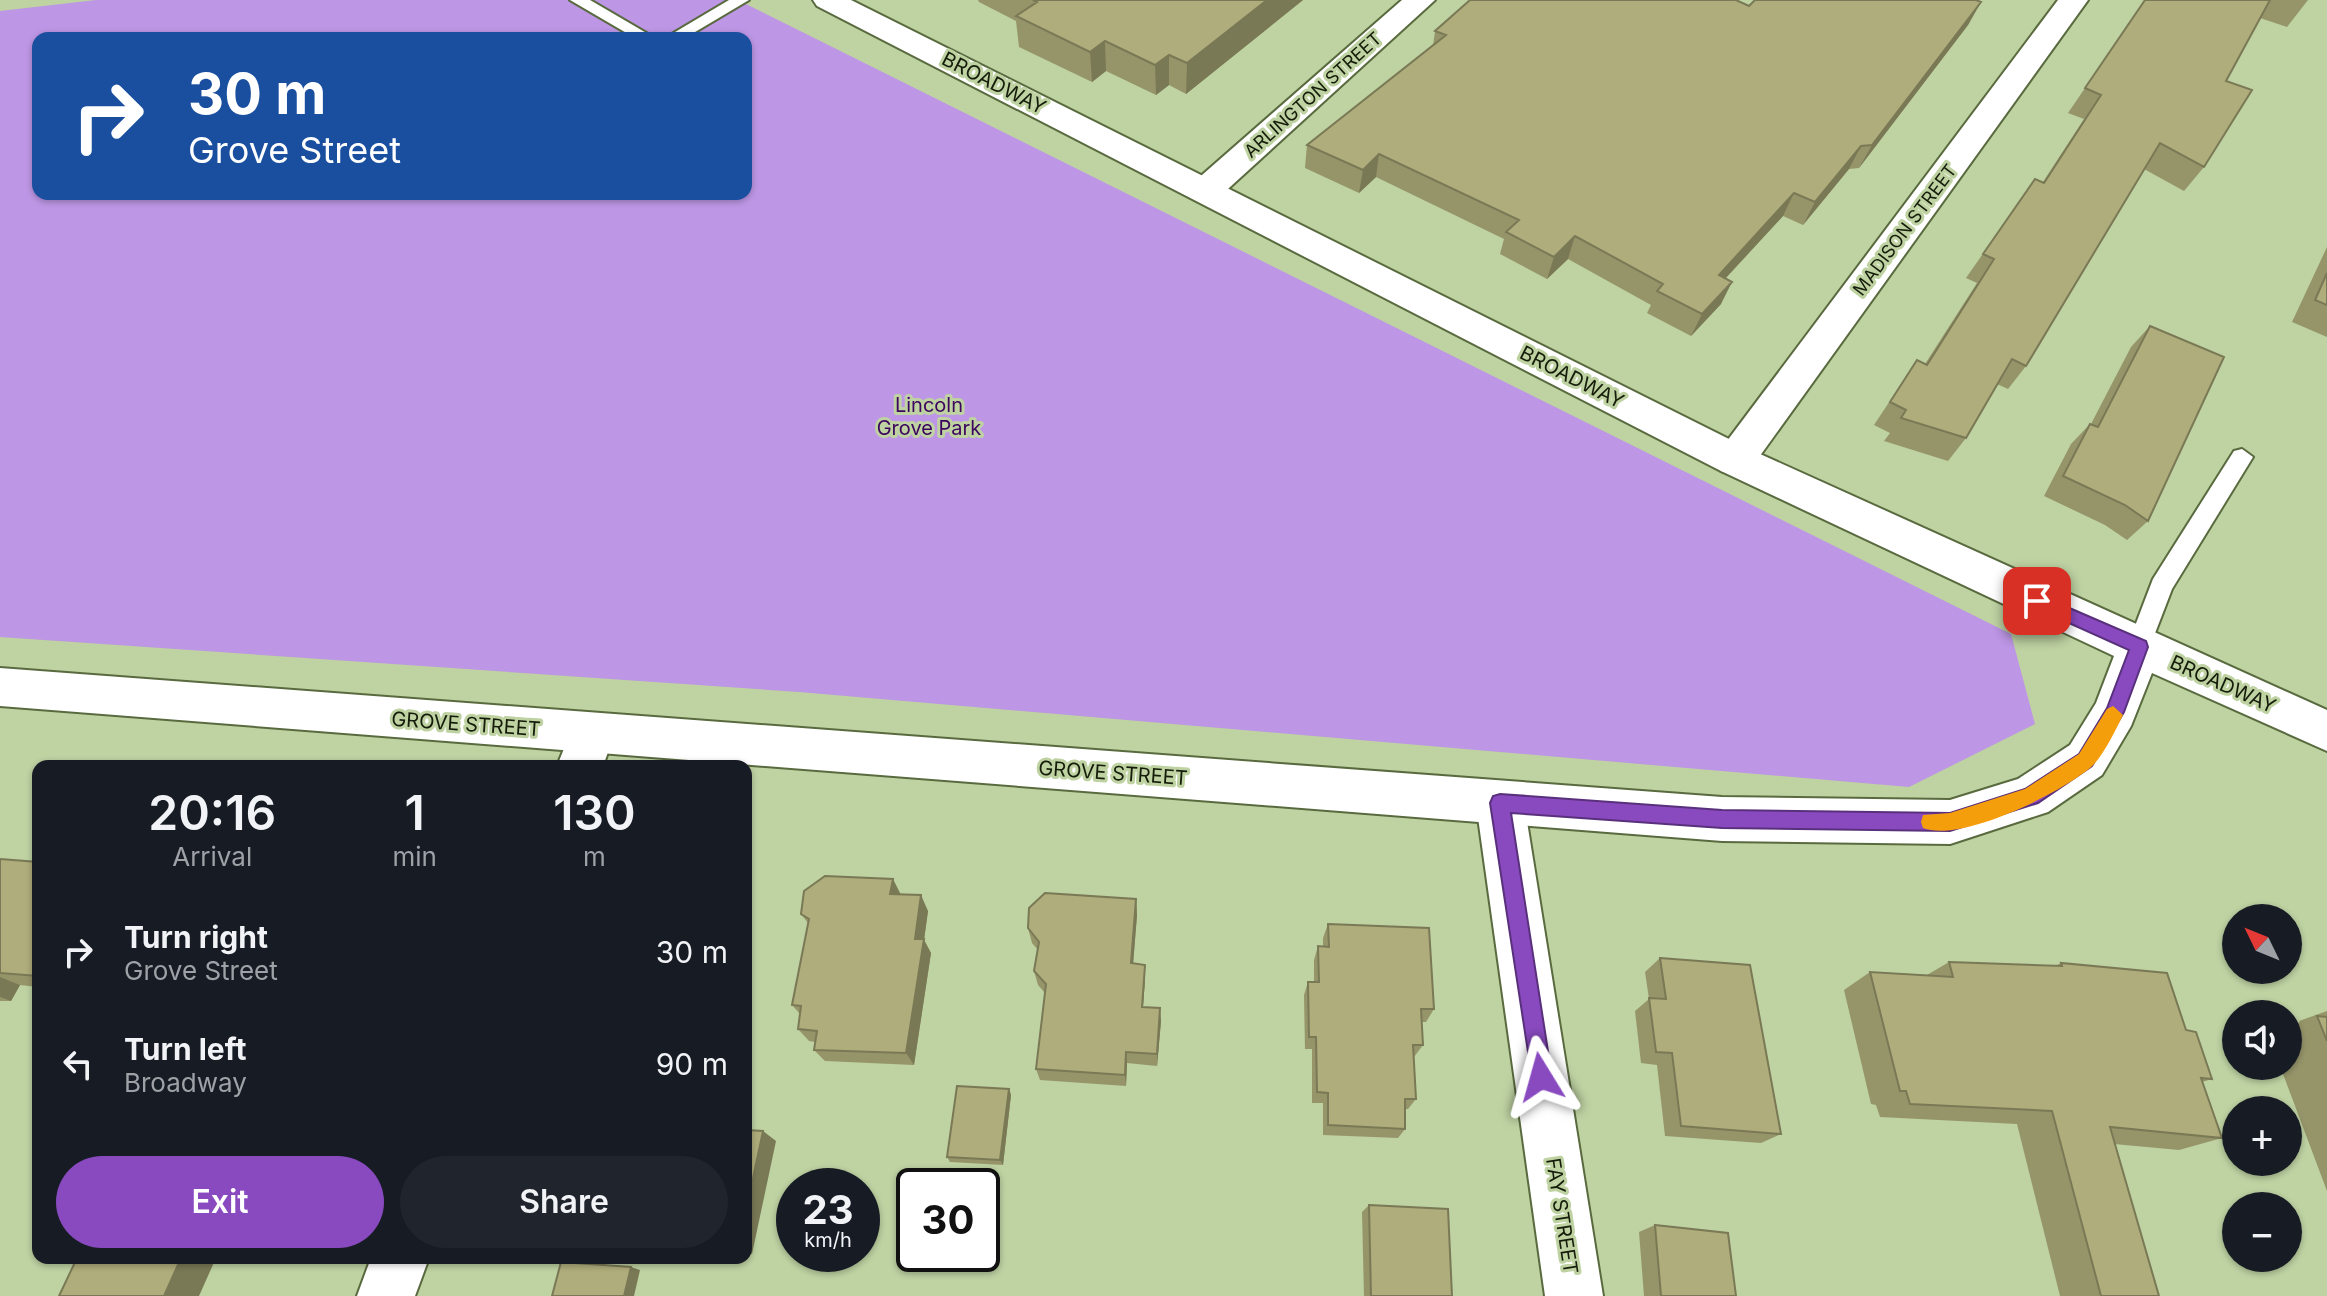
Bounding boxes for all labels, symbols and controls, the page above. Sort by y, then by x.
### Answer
street label: ARLINGTON STREET [1240,28,1385,162]
street label: BROADWAY [938,47,1050,120]
text: 30 m [188,60,326,128]
icon: right [56,64,160,168]
text: Grove Street [188,128,401,172]
street label: MADISON STREET [1849,160,1961,299]
street label: BROADWAY [1516,341,1628,414]
park label: Lincoln Grove Park [877,393,981,440]
pin [2003,567,2071,635]
icon: arrive [2015,579,2059,623]
street label: BROADWAY [2166,650,2280,718]
street label: GROVE STREET [391,707,541,741]
street label: GROVE STREET [1038,756,1188,790]
text: 20:16 [148,783,276,842]
text: 1 [405,783,425,842]
text: 130 [553,783,636,842]
text: Arrival [172,841,252,872]
text: min [392,841,437,872]
text: m [583,841,606,872]
north arrow [2222,904,2302,984]
map controls [2222,904,2302,1272]
text: Turn right [124,919,268,955]
icon: right [56,930,100,974]
text: 30 m [656,934,728,970]
text: Grove Street [124,955,278,986]
button: sound [2222,1000,2302,1080]
text: Turn left [124,1031,246,1067]
position arrow [1499,1035,1583,1119]
icon: left [56,1042,100,1086]
text: 90 m [656,1046,728,1082]
text: Broadway [124,1067,247,1098]
button: + [2222,1096,2302,1176]
button: Exit [56,1156,384,1248]
button: Share [400,1156,728,1248]
street label: FAY STREET [1541,1156,1583,1276]
speed limit sign: 30 [896,1168,1000,1272]
text: 23 [802,1185,854,1234]
button: − [2222,1192,2302,1272]
text: km/h [804,1228,852,1252]

